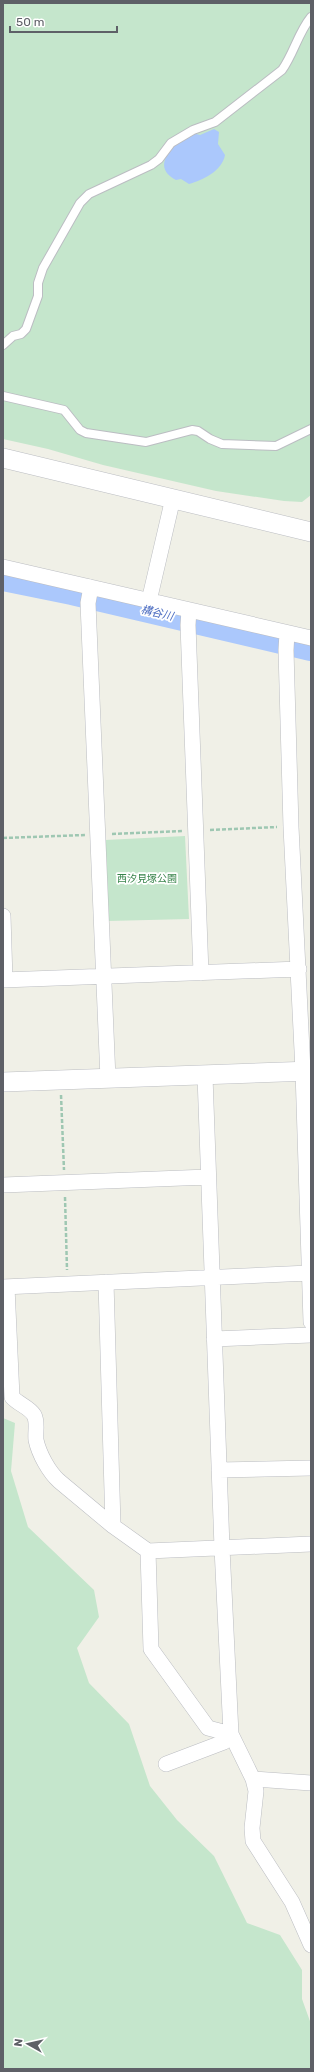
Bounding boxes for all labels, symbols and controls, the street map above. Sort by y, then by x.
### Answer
scale bar [10,8,117,34]
text: 50 m [16,15,44,29]
water label: 構谷川 [139,603,176,623]
park label: 西汐見塚公園 [117,873,177,885]
north arrow [8,2024,48,2064]
text: N [12,2038,26,2048]

